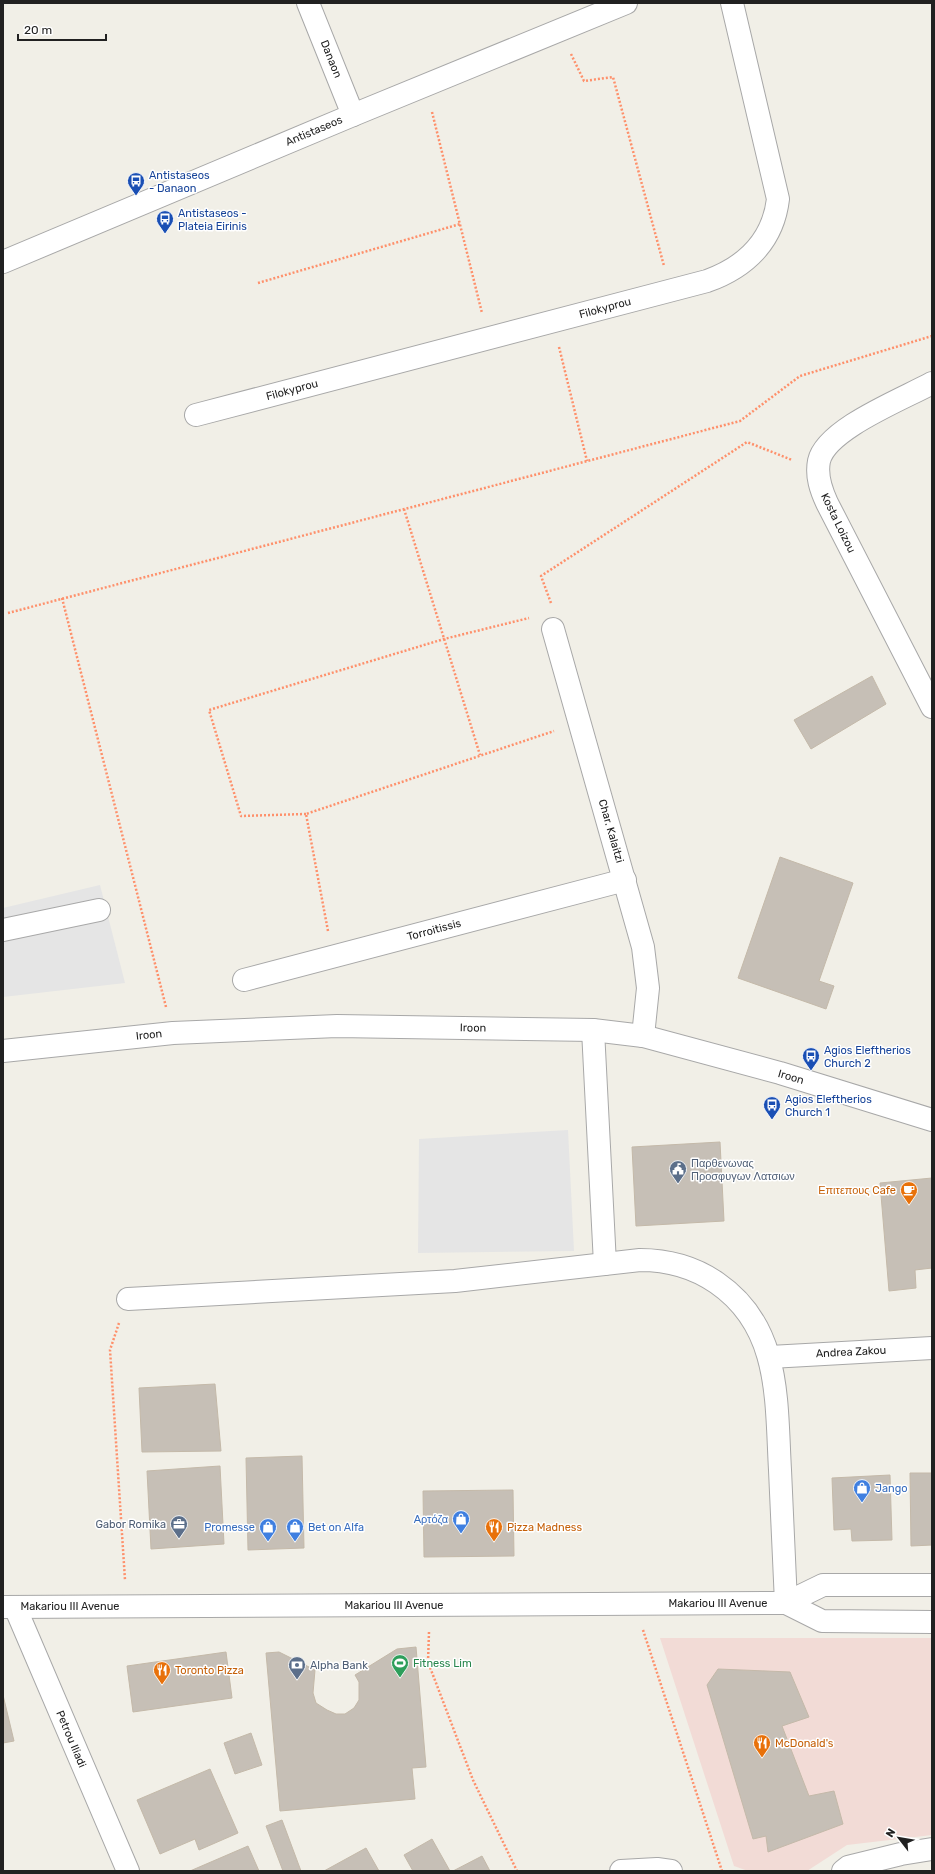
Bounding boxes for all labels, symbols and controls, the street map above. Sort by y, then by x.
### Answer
scale bar [18,16,106,42]
text: 20 m [24,23,52,37]
street label: Danaon [318,38,344,80]
street label: Antistaseos [284,113,345,149]
place label: Antistaseos - Danaon [149,169,210,195]
bus stop icon: Antistaseos - Danaon [126,171,146,196]
place label: Antistaseos - Plateia Eirinis [178,207,247,233]
bus stop icon: Antistaseos - Plateia Eirinis [155,209,175,234]
street label: Filokyprou [578,295,632,321]
street label: Filokyprou [265,377,319,403]
street label: Kosta Loizou [818,491,858,555]
street label: Char. Kalaitzi [596,798,626,864]
street label: Torroitissis [406,916,463,943]
street label: Iroon [460,1021,486,1035]
street label: Iroon [135,1027,163,1043]
place label: Agios Eleftherios Church 2 [824,1044,911,1070]
bus stop icon: Agios Eleftherios Church 2 [801,1046,821,1071]
street label: Iroon [777,1067,805,1087]
place label: Agios Eleftherios Church 1 [785,1093,872,1119]
bus stop icon: Agios Eleftherios Church 1 [762,1095,782,1120]
place label: Παρθενωνας Προσφυγων Λατσιων [691,1157,795,1183]
public building icon: Παρθενωνας Προσφυγων Λατσιων [668,1159,688,1184]
cafe icon: Επιτεπους Cafe [899,1180,919,1205]
place label: Επιτεπους Cafe [818,1184,896,1197]
street label: Andrea Zakou [815,1344,887,1360]
shop icon: Jango [852,1478,872,1503]
place label: Jango [875,1482,908,1495]
shop icon: Αρτόζα [451,1509,471,1534]
place label: Αρτόζα [414,1513,449,1526]
office icon: Gabor Romika [169,1514,189,1539]
shop icon: Promesse [258,1517,278,1542]
shop icon: Bet on Alfa [285,1517,305,1542]
restaurant icon: Pizza Madness [484,1517,504,1542]
place label: Gabor Romika [95,1518,166,1531]
place label: Promesse [204,1521,255,1534]
place label: Bet on Alfa [308,1521,364,1534]
place label: Pizza Madness [507,1521,582,1534]
street label: Makariou III Avenue [669,1597,767,1610]
street label: Makariou III Avenue [345,1599,443,1612]
street label: Makariou III Avenue [21,1600,119,1613]
sports icon: Fitness Lim [390,1653,410,1678]
bank icon: Alpha Bank [287,1655,307,1680]
place label: Fitness Lim [413,1657,472,1670]
place label: Alpha Bank [310,1659,368,1672]
restaurant icon: Toronto Pizza [152,1660,172,1685]
place label: Toronto Pizza [175,1664,244,1677]
street label: Petrou Iliadi [53,1709,89,1769]
restaurant icon: McDonald's [752,1733,772,1758]
place label: McDonald's [775,1737,834,1750]
north arrow [879,1818,919,1858]
text: N [883,1826,899,1840]

